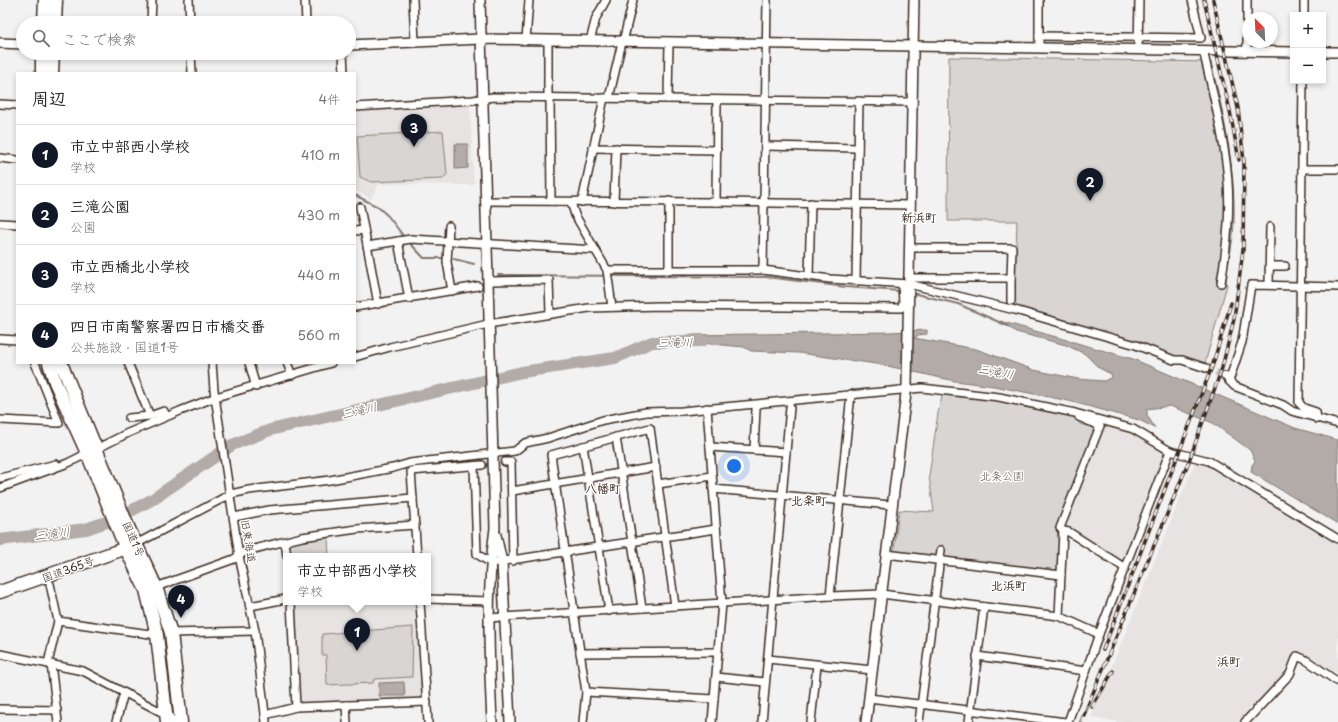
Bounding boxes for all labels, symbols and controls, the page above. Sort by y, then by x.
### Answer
north arrow [1242,12,1278,48]
map controls [1290,12,1326,84]
button: + [1290,12,1326,48]
search box [16,16,356,60]
icon: search [30,27,52,49]
text: ここで検索 [62,27,137,50]
button: − [1290,48,1326,84]
text: 周辺 [32,85,66,111]
text: 4件 [318,89,340,108]
pin: 3 [401,114,427,147]
text: 市立中部西小学校 [70,134,190,157]
text: 1 [42,145,48,164]
text: 410 m [301,145,340,164]
text: 学校 [70,157,96,176]
pin: 2 [1077,168,1103,201]
text: 三滝公園 [70,194,130,217]
text: 2 [40,205,50,224]
text: 430 m [298,205,340,224]
district label: 新浜町 [901,208,937,226]
text: 公園 [70,217,96,236]
text: 市立西橋北小学校 [70,254,190,277]
text: 3 [41,265,49,284]
text: 440 m [297,265,340,284]
text: 学校 [70,277,96,296]
text: 四日市南警察署四日市橋交番 [70,314,265,337]
text: 4 [41,325,49,344]
text: 560 m [298,325,340,344]
water label: 三滝川 [657,333,693,351]
text: 公共施設 · 国道1号 [70,337,179,356]
water label: 三滝川 [977,359,1015,383]
water label: 三滝川 [339,397,379,423]
your location [724,456,744,476]
park label: 北条公園 [980,467,1024,484]
district label: 八幡町 [585,479,621,497]
district label: 北条町 [791,491,827,509]
street label: 国道1号 [119,518,149,560]
street label: 旧東海道 [237,518,261,564]
water label: 三滝川 [33,522,71,544]
street label: 国道365号 [39,552,97,586]
popup [283,553,431,605]
text: 市立中部西小学校 [297,558,417,581]
district label: 北浜町 [991,576,1027,594]
text: 学校 [297,581,323,600]
pin: 4 [168,585,194,618]
pin: 1 [344,618,370,651]
district label: 浜町 [1217,652,1241,670]

